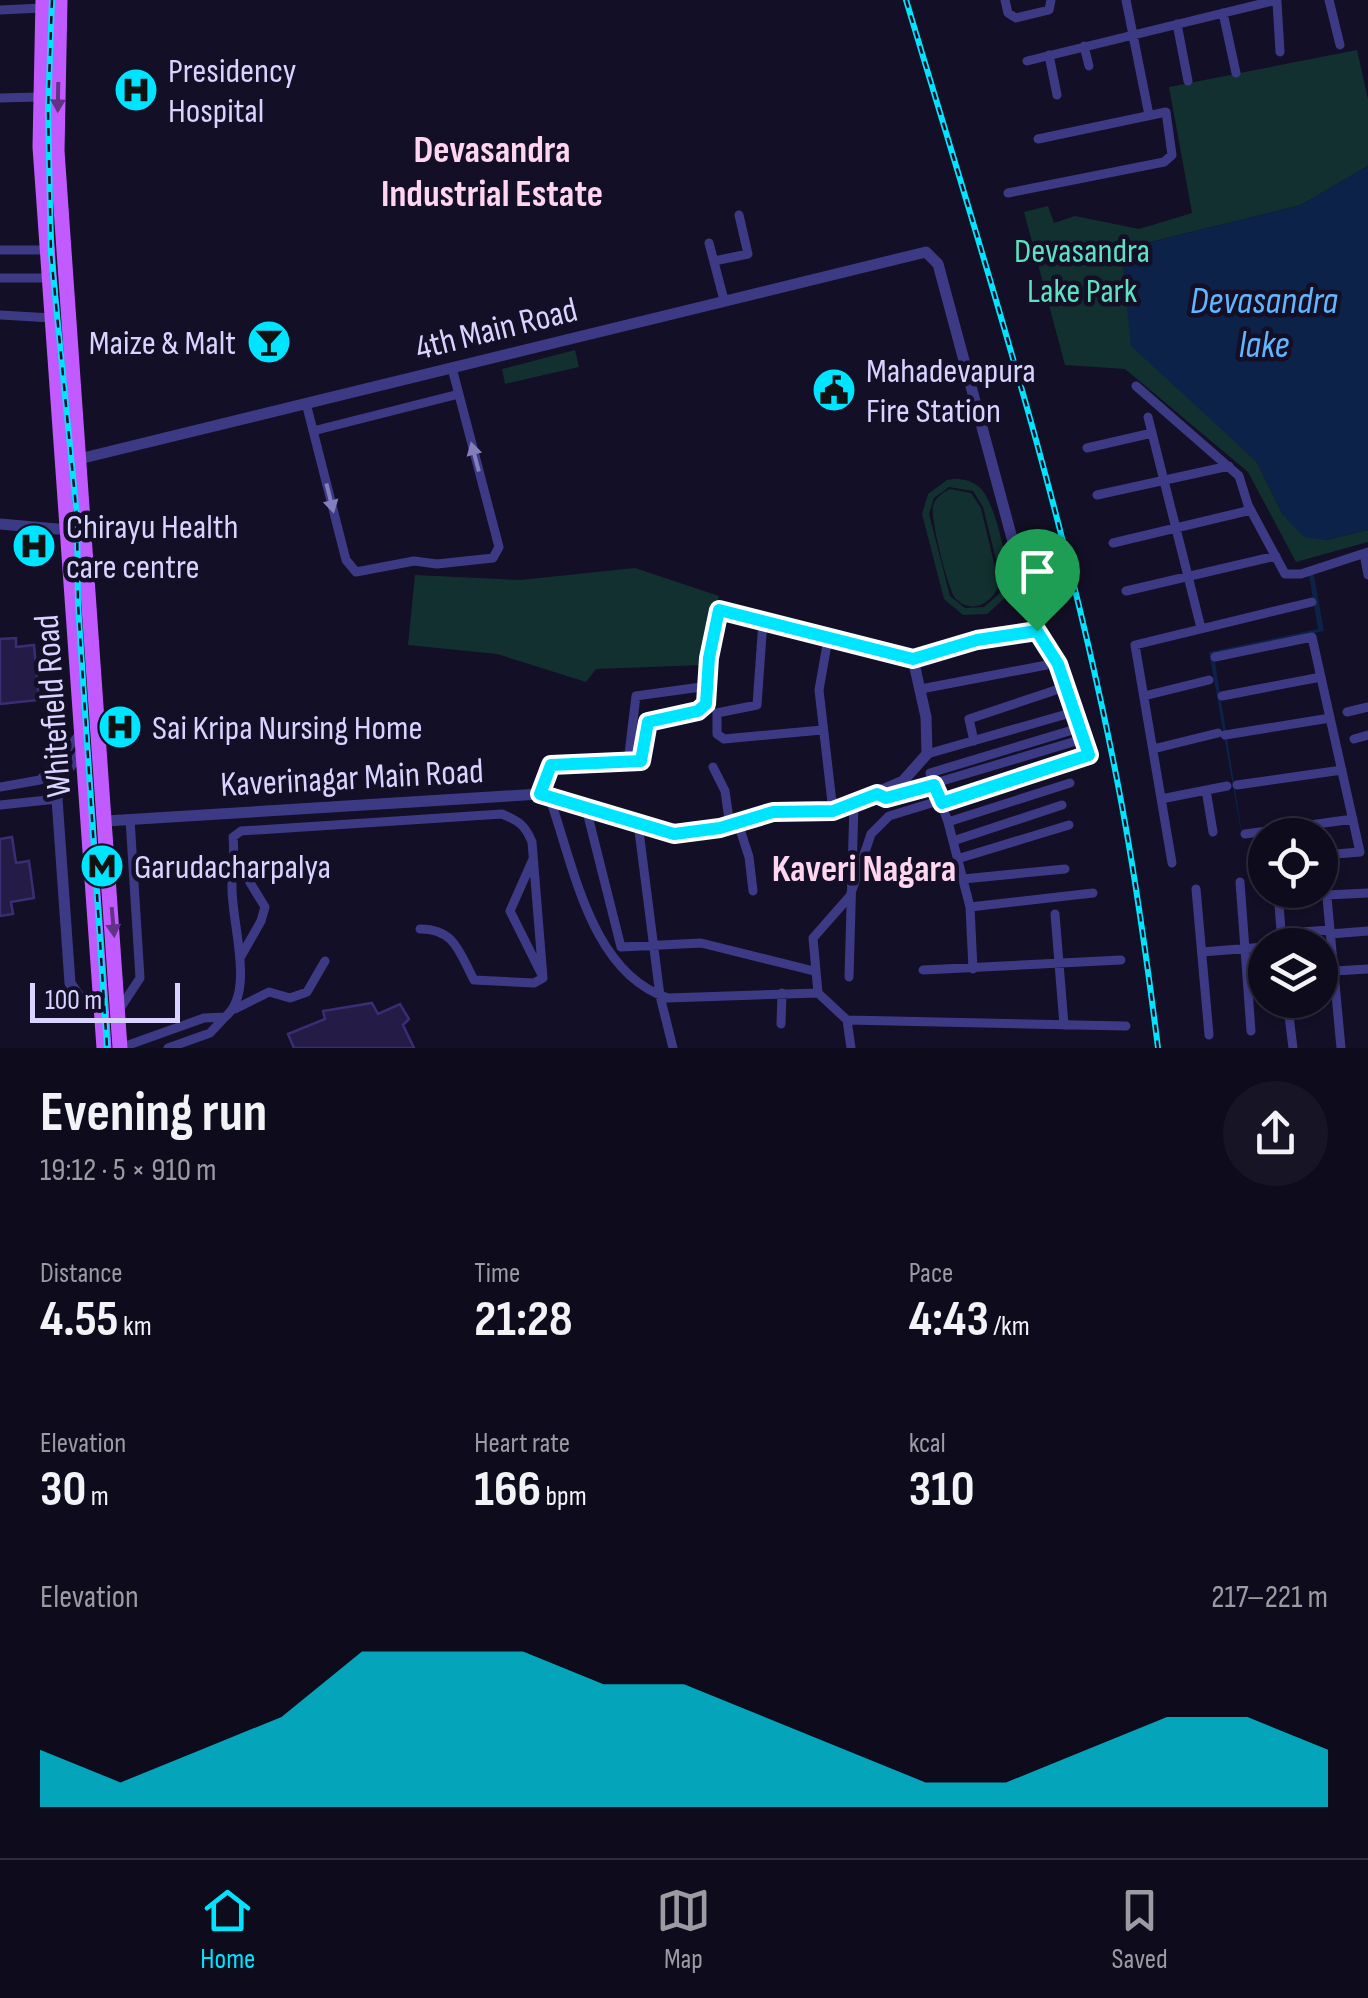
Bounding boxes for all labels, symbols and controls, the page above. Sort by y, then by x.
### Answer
place label: Presidency Hospital [168,50,296,133]
hospital icon: Presidency Hospital [113,67,159,113]
one-way arrow [49,82,65,114]
district label: Devasandra Industrial Estate [381,128,603,217]
park label: Devasandra Lake Park [1014,230,1150,313]
water label: Devasandra lake [1190,279,1338,368]
street label: 4th Main Road [411,289,582,370]
bar icon: Maize & Malt [246,319,292,365]
place label: Maize & Malt [89,322,236,365]
place label: Mahadevapura Fire Station [866,350,1036,433]
public building icon: Mahadevapura Fire Station [811,367,857,413]
one-way arrow [467,441,483,472]
one-way arrow [323,482,338,513]
place label: Chirayu Health care centre [66,506,238,589]
hospital icon: Chirayu Health care centre [11,523,57,569]
pin [995,529,1080,632]
icon: arrive [1010,544,1065,599]
street label: Whitefield Road [26,613,81,799]
hospital icon: Sai Kripa Nursing Home [97,704,143,750]
place label: Sai Kripa Nursing Home [152,707,423,750]
street label: Kaverinagar Main Road [219,750,485,807]
map controls [1248,818,1338,1018]
button: locate [1248,818,1338,908]
metro station icon: Garudacharpalya [79,843,125,889]
place label: Garudacharpalya [134,846,331,889]
district label: Kaveri Nagara [772,847,956,892]
one-way arrow [106,907,122,939]
button: layers [1248,928,1338,1018]
scale bar [30,978,180,1023]
text: 100 m [45,984,102,1017]
text: Evening run [40,1080,267,1147]
button: share [1223,1081,1328,1186]
text: 19:12 · 5 × 910 m [40,1151,217,1190]
text: Distance [40,1257,123,1290]
text: Time [474,1257,520,1290]
text: Pace [909,1257,953,1290]
text: 4.55 [40,1290,119,1350]
text: 21:28 [474,1290,573,1350]
text: 4:43 [909,1290,989,1350]
text: km [119,1310,152,1343]
text: /km [989,1310,1030,1343]
text: Elevation [40,1427,126,1460]
text: Heart rate [474,1427,570,1460]
text: kcal [909,1427,946,1460]
text: 30 [40,1460,86,1520]
text: 166 [474,1460,541,1520]
text: 310 [909,1460,974,1520]
text: m [86,1480,109,1513]
text: bpm [541,1480,587,1513]
text: Elevation [40,1578,139,1617]
text: 217–221 m [1211,1578,1328,1617]
tab: Home [200,1883,255,1976]
tab: Map [656,1883,711,1976]
tab: Saved [1112,1883,1168,1976]

